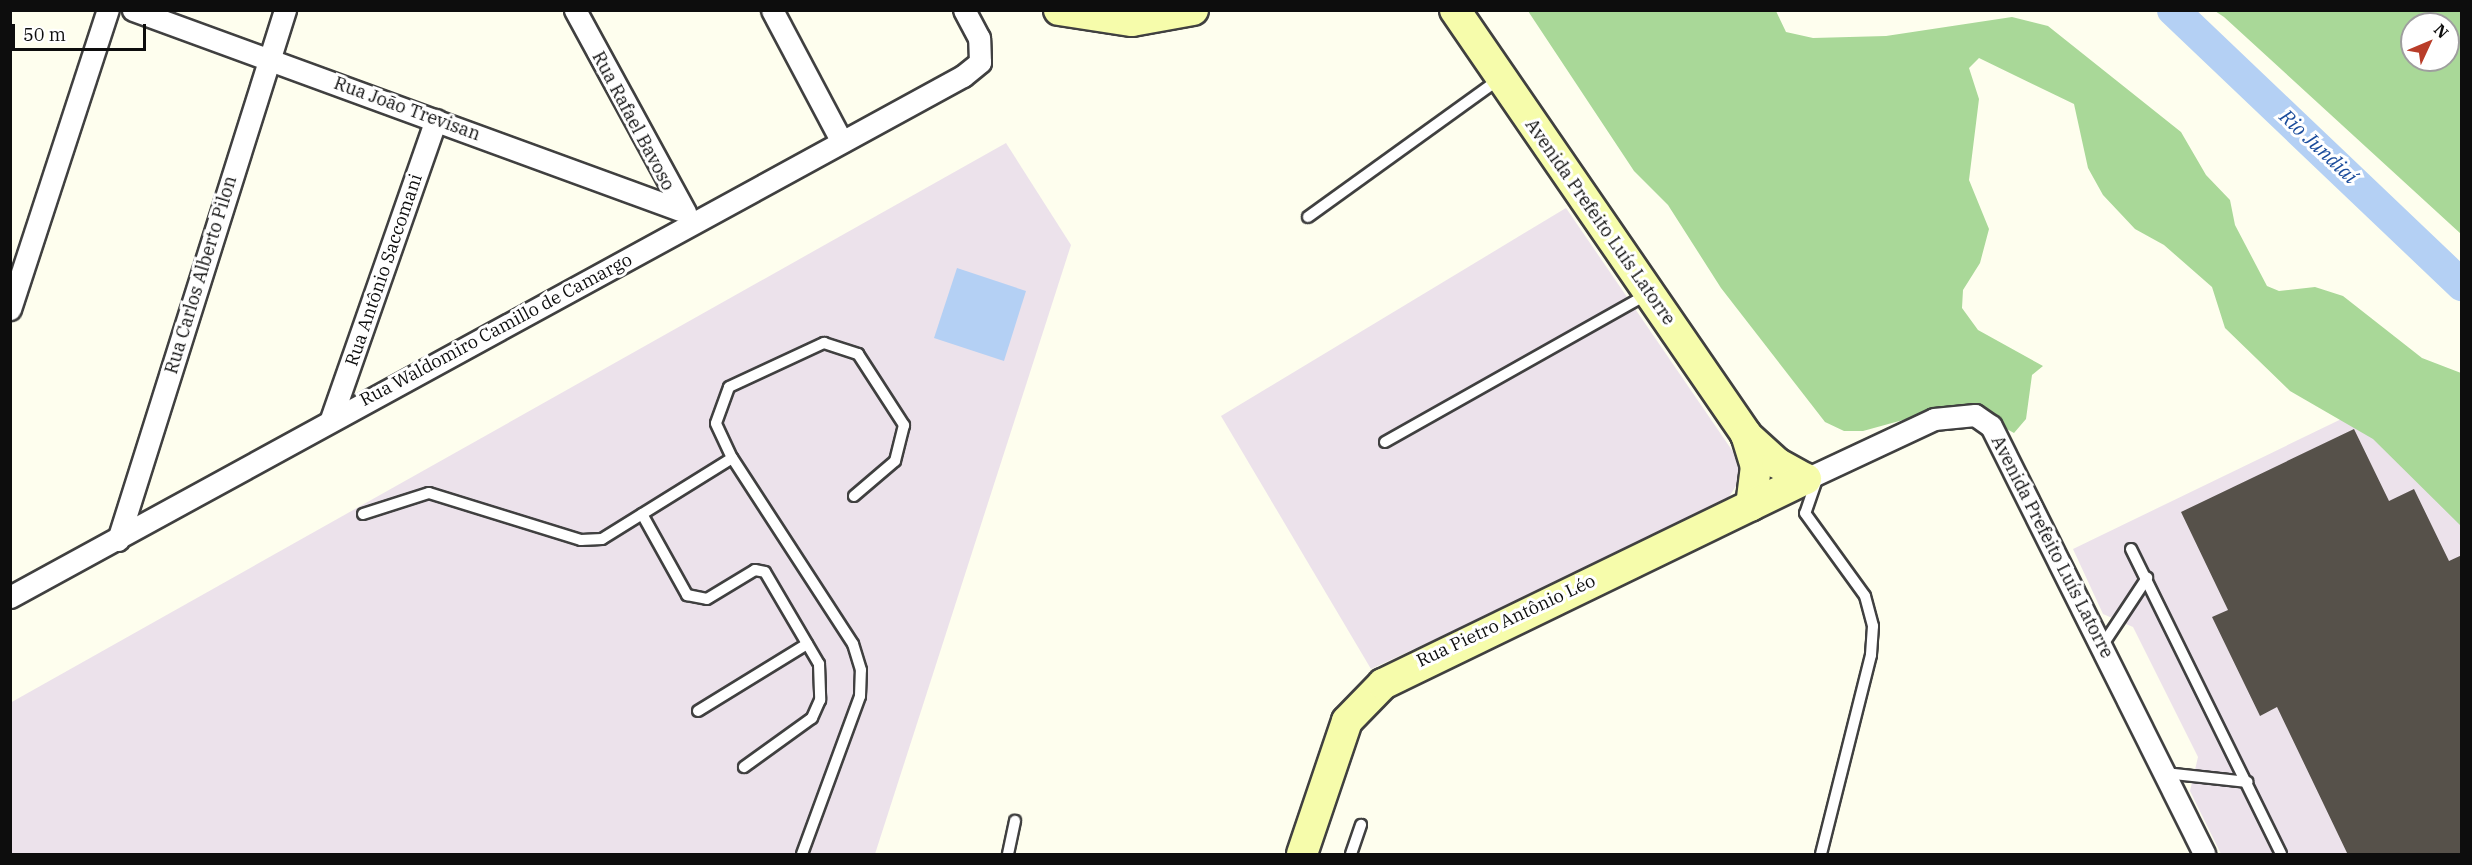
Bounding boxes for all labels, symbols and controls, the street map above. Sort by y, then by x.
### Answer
scale bar [15,12,148,50]
north arrow [2400,12,2460,72]
text: N [2430,19,2453,42]
text: 50 m [23,23,66,46]
street label: Rua Rafael Bavoso [587,48,679,194]
street label: Rua João Trevisan [331,72,483,146]
water label: Rio Jundiaí [2275,104,2363,188]
street label: Avenida Prefeito Luís Latorre [1520,115,1680,329]
street label: Rua Antônio Saccomani [341,171,427,369]
street label: Rua Carlos Alberto Pilon [161,173,241,377]
street label: Rua Waldomiro Camillo de Camargo [356,249,636,411]
street label: Avenida Prefeito Luís Latorre [1986,432,2118,662]
street label: Rua Pietro Antônio Léo [1413,570,1599,672]

